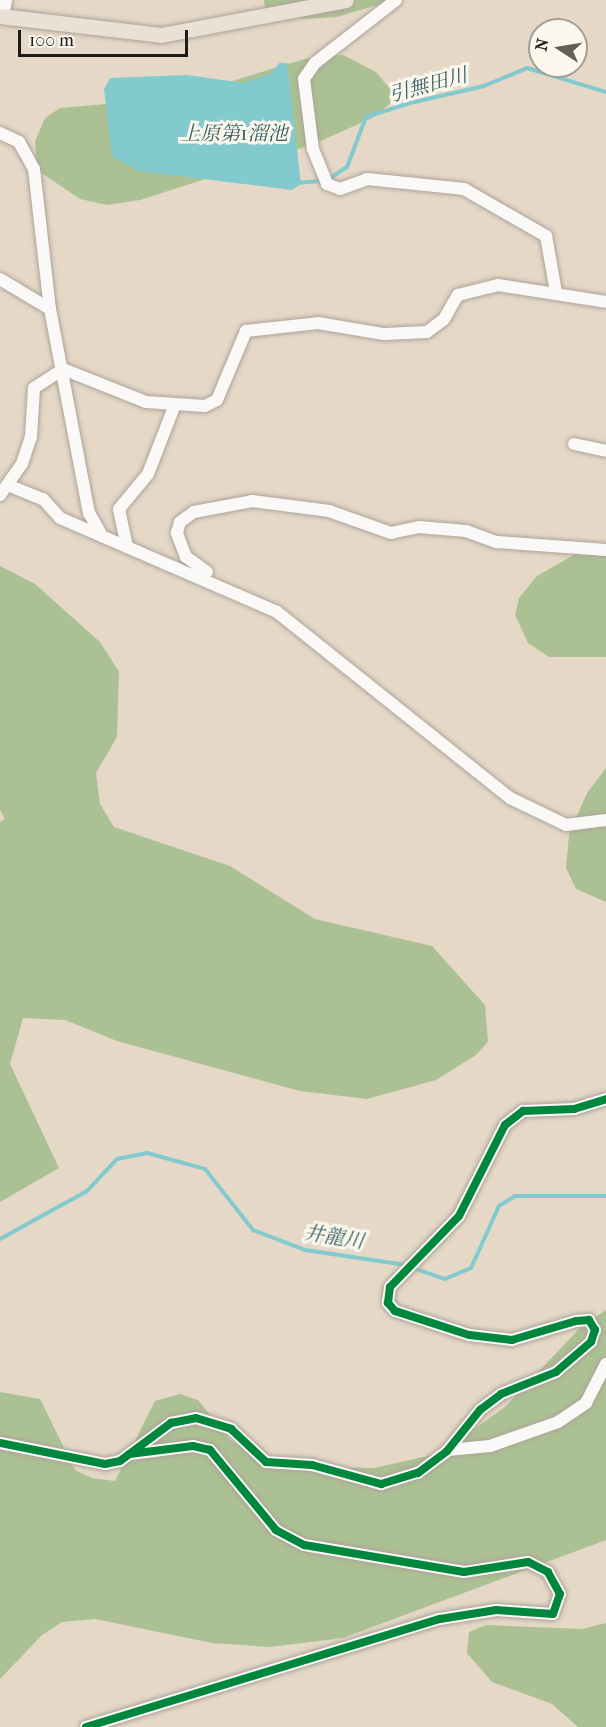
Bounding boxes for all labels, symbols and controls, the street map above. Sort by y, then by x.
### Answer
scale bar [21,18,190,56]
north arrow [528,18,588,78]
text: 100 m [29,30,74,51]
text: N [531,37,552,52]
water label: 引無田川 [386,63,470,107]
water label: 上原第1溜池 [180,121,288,145]
water label: 井龍川 [302,1220,366,1254]

